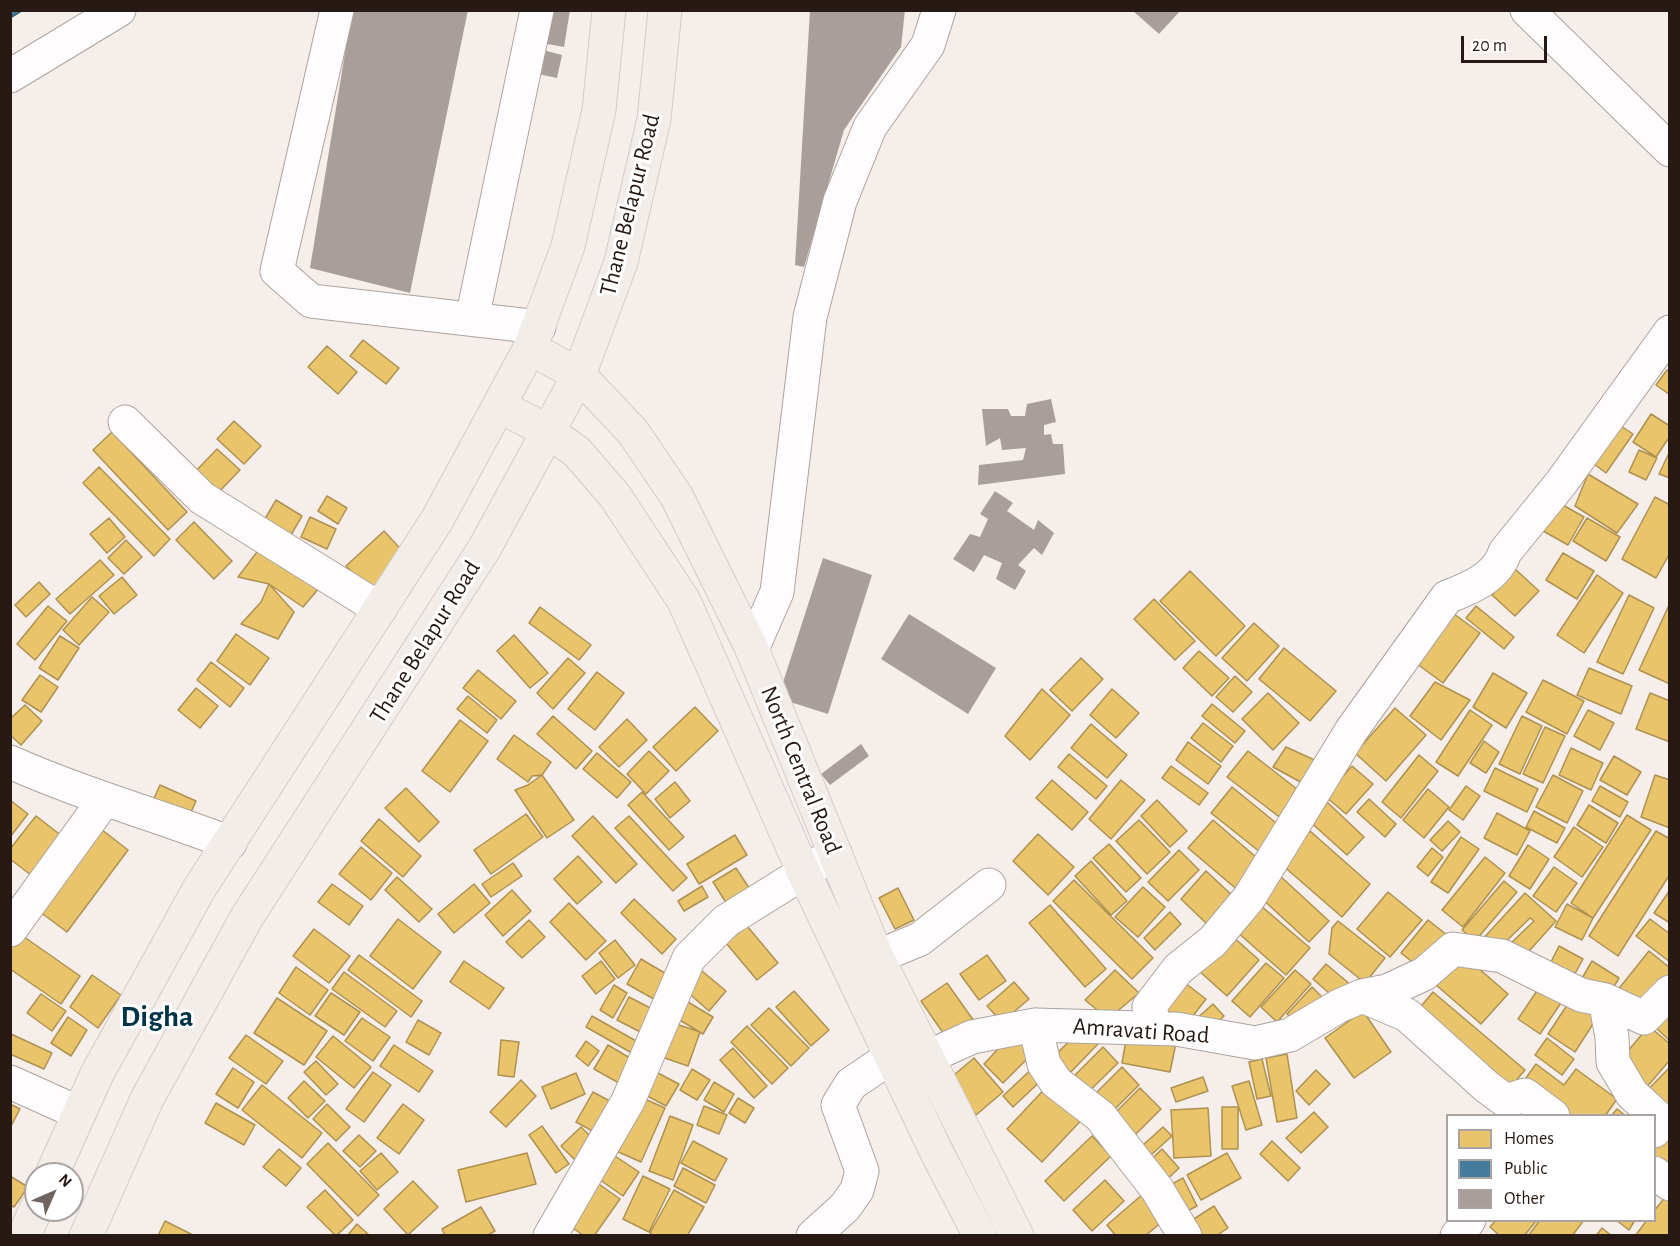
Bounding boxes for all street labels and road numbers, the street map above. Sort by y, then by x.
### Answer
street label: Thane Belapur Road [593,111,667,299]
street label: Thane Belapur Road [363,555,487,729]
street label: North Central Road [754,682,848,858]
street label: Amravati Road [1072,1012,1210,1050]

